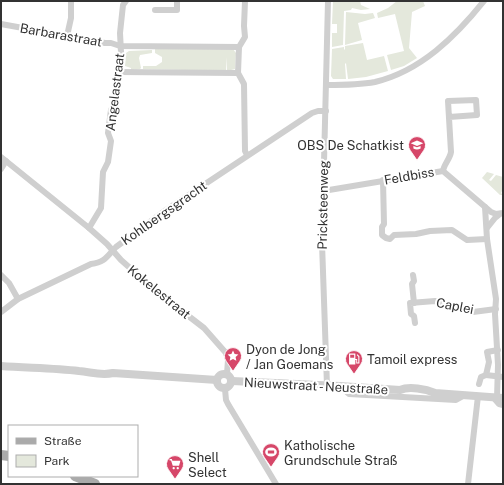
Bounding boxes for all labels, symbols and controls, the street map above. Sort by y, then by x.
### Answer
street label: Barbarastraat [19,20,103,50]
street label: Angelastraat [103,52,127,132]
school or university icon: OBS De Schatkist [407,135,427,160]
place label: OBS De Schatkist [297,138,404,153]
street label: Pricksteenweg [315,160,331,250]
street label: Feldbiss [383,164,435,188]
street label: Kohlbergsgracht [118,178,210,248]
street label: Kokelestraat [125,262,193,322]
street label: Caplei [435,295,475,317]
place label: Dyon de Jong / Jan Goemans [246,342,333,372]
place icon: Dyon de Jong / Jan Goemans [223,346,243,371]
fuel station icon: Tamoil express [344,349,364,374]
place label: Tamoil express [367,352,457,367]
street label: Nieuwstraat - Neustraße [244,375,388,397]
legend [8,425,138,477]
text: Straße [44,434,82,448]
place label: Katholische Grundschule Straß [284,438,398,468]
sports icon: Katholische Grundschule Straß [261,442,281,467]
place label: Shell Select [188,450,227,480]
text: Park [44,454,70,468]
supermarket icon: Shell Select [165,454,185,479]

